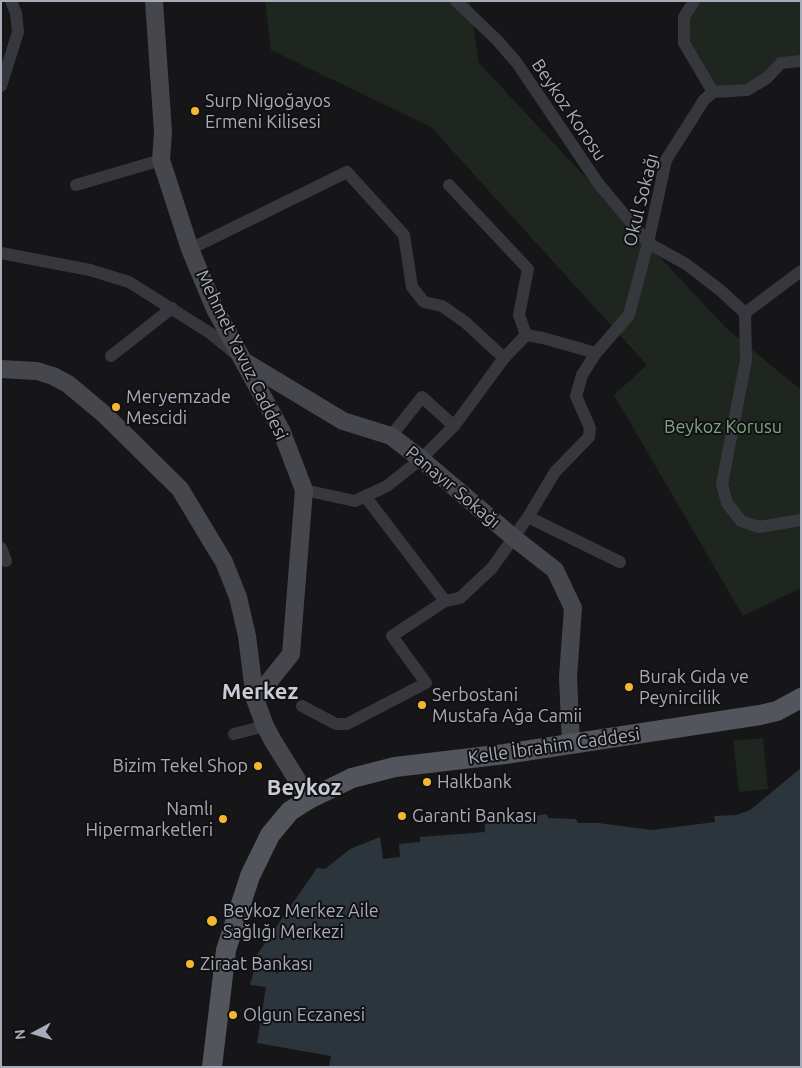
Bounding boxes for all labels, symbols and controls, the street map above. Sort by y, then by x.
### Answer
street label: Beykoz Korosu [527,55,611,165]
place label: Surp Nigoğayos Ermeni Kilisesi [205,90,331,132]
marker: Surp Nigoğayos Ermeni Kilisesi [189,105,201,117]
street label: Okul Sokağı [619,151,663,249]
street label: Mehmet Yavuz Caddesi [191,266,293,444]
place label: Meryemzade Mescidi [126,386,231,428]
marker: Meryemzade Mescidi [110,401,122,413]
park label: Beykoz Korusu [664,416,782,438]
street label: Panayır Sokağı [401,441,505,533]
place label: Burak Gıda ve Peynircilik [639,666,749,709]
district label: Merkez [222,679,298,705]
marker: Burak Gıda ve Peynircilik [623,681,635,693]
place label: Serbostani Mustafa Ağa Camii [432,684,582,726]
marker: Serbostani Mustafa Ağa Camii [416,699,428,711]
street label: Kelle İbrahim Caddesi [467,723,641,769]
place label: Bizim Tekel Shop [112,755,248,777]
marker: Bizim Tekel Shop [252,760,264,772]
place label: Halkbank [437,771,512,793]
district label: Beykoz [267,775,341,801]
marker: Halkbank [421,776,433,788]
place label: Namlı Hipermarketleri [86,798,213,841]
place label: Garanti Bankası [412,805,537,827]
marker: Garanti Bankası [396,810,408,822]
marker: Namlı Hipermarketleri [217,813,229,825]
place label: Beykoz Merkez Aile Sağlığı Merkezi [223,900,379,942]
marker: Beykoz Merkez Aile Sağlığı Merkezi [205,914,219,928]
place label: Ziraat Bankası [200,953,313,975]
marker: Ziraat Bankası [184,958,196,970]
place label: Olgun Eczanesi [243,1004,365,1026]
north arrow [10,1008,60,1058]
marker: Olgun Eczanesi [227,1009,239,1021]
text: N [12,1029,29,1041]

